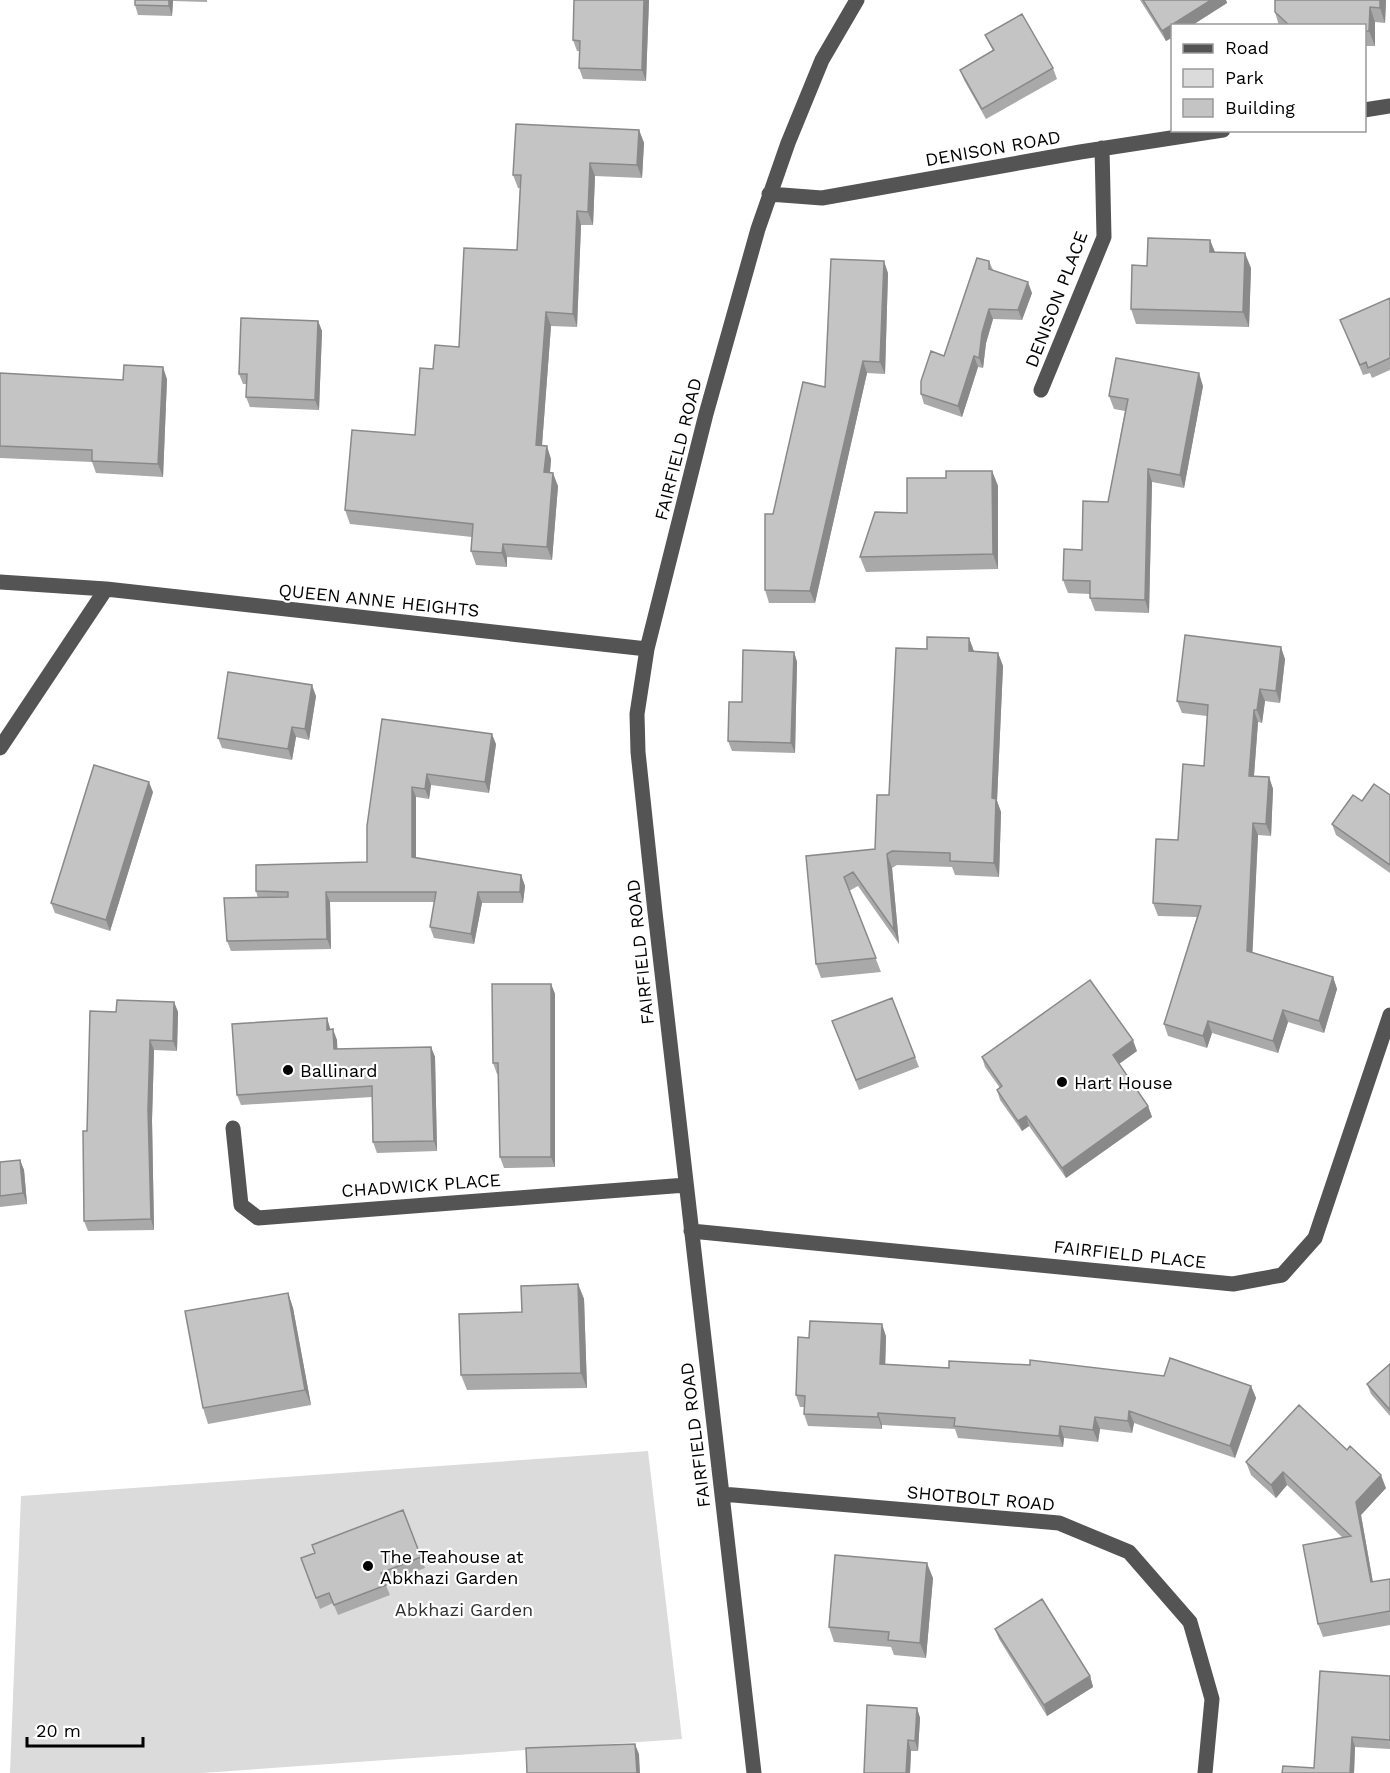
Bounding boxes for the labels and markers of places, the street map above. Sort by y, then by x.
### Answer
place label: Ballinard [300,1060,377,1081]
marker: Ballinard [281,1063,295,1077]
place label: Hart House [1074,1072,1173,1093]
marker: Hart House [1055,1075,1069,1089]
place label: The Teahouse at Abkhazi Garden [380,1546,524,1588]
marker: The Teahouse at Abkhazi Garden [361,1559,375,1573]

